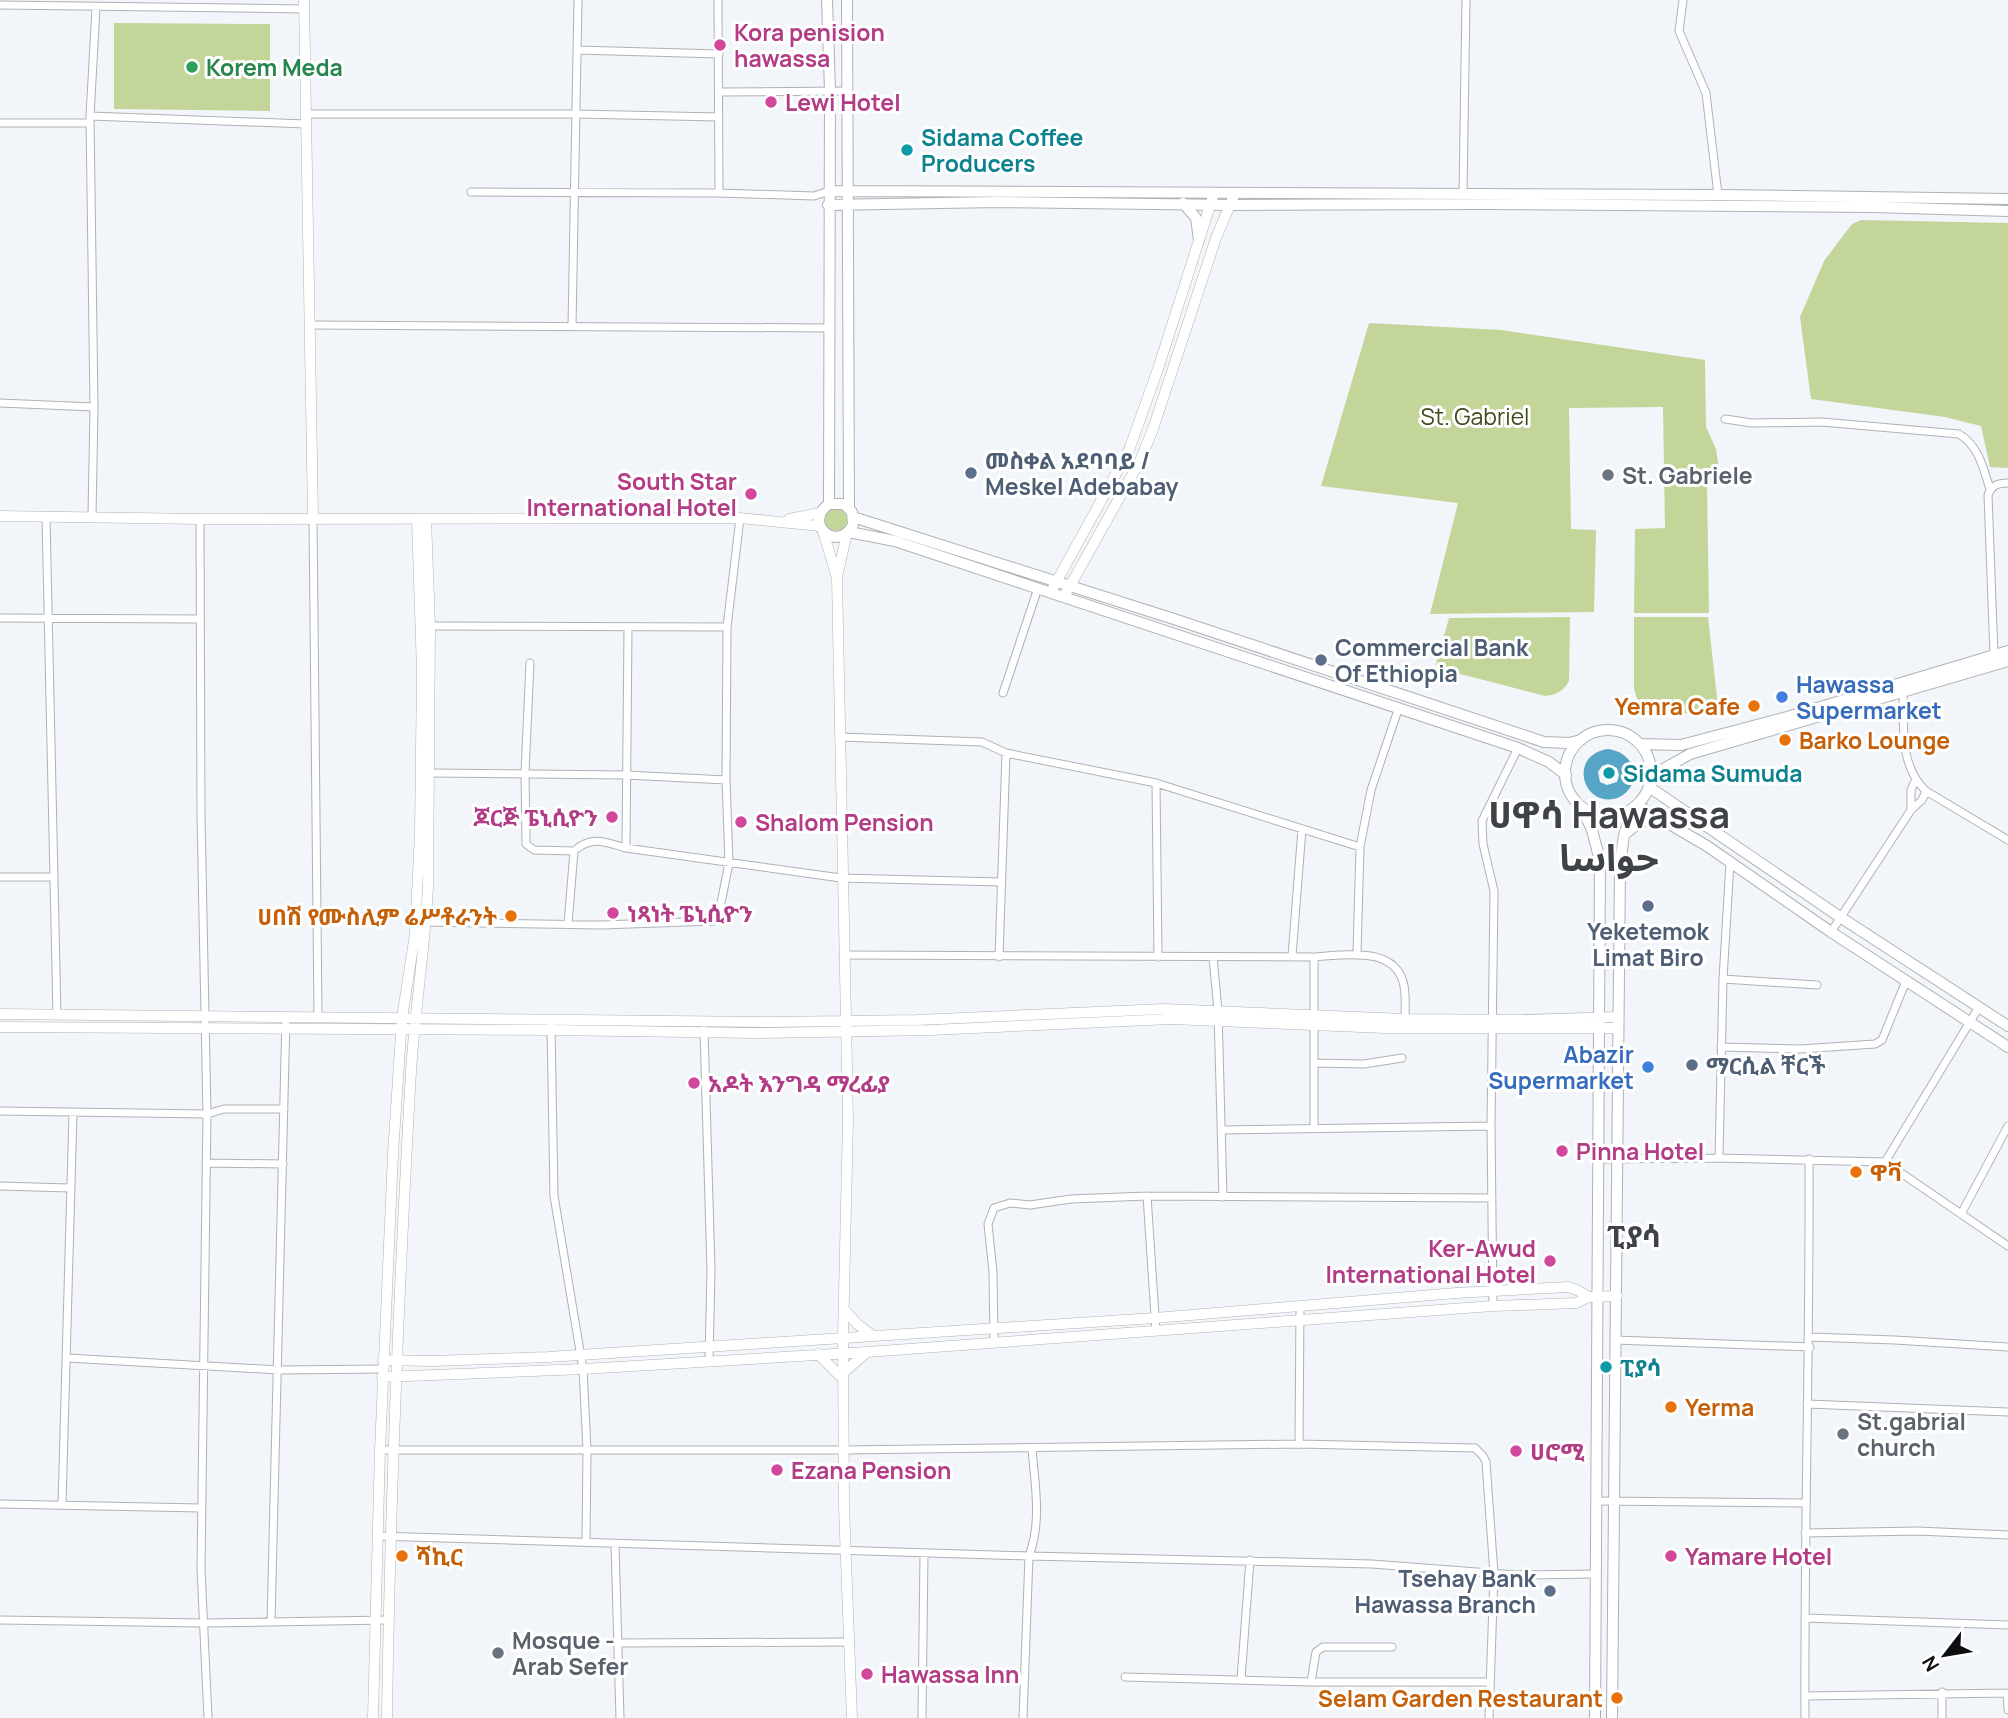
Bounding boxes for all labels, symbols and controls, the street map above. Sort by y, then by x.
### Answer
place label: Kora penision hawassa [734,16,885,74]
marker: Kora penision hawassa [712,37,728,53]
place label: Korem Meda [206,51,343,83]
marker: Korem Meda [184,59,200,75]
place label: Lewi Hotel [785,86,901,118]
marker: Lewi Hotel [763,94,779,110]
place label: Sidama Coffee Producers [921,121,1084,179]
marker: Sidama Coffee Producers [899,142,915,158]
park label: St. Gabriel [1421,400,1529,432]
place label: መስቀል አደባባይ / Meskel Adebabay [985,444,1179,502]
place label: St. Gabriele [1622,459,1753,491]
place label: South Star International Hotel [526,465,737,523]
marker: መስቀል አደባባይ / Meskel Adebabay [963,465,979,481]
marker: St. Gabriele [1600,467,1616,483]
marker: South Star International Hotel [743,486,759,502]
place label: Commercial Bank Of Ethiopia [1335,631,1529,689]
marker: Commercial Bank Of Ethiopia [1313,652,1329,668]
place label: Hawassa Supermarket [1796,668,1942,726]
marker: Hawassa Supermarket [1774,689,1790,705]
place label: Yemra Cafe [1615,690,1740,722]
marker: Yemra Cafe [1746,698,1762,714]
place label: Barko Lounge [1799,724,1950,756]
marker: Barko Lounge [1777,732,1793,748]
place label: Sidama Sumuda [1623,757,1803,789]
marker: Sidama Sumuda [1601,765,1617,781]
district label: ሀዋሳ Hawassa حواسا [1488,789,1730,882]
place label: ጆርጅ ፔኒሲዮን [473,801,598,833]
place label: Shalom Pension [755,806,934,838]
marker: ጆርጅ ፔኒሲዮን [604,809,620,825]
marker: Shalom Pension [733,814,749,830]
place label: ነጻነት ፔኒሲዮን [627,897,753,929]
marker: Yeketemok Limat Biro [1640,898,1656,914]
place label: ሀበሽ የሙስሊም ሬሥቶራንት [257,900,497,932]
marker: ነጻነት ፔኒሲዮን [605,905,621,921]
marker: ሀበሽ የሙስሊም ሬሥቶራንት [503,908,519,924]
place label: Yeketemok Limat Biro [1587,915,1710,973]
place label: Abazir Supermarket [1488,1038,1634,1096]
place label: ማርሲል ቸርች [1706,1049,1825,1081]
marker: ማርሲል ቸርች [1684,1057,1700,1073]
marker: Abazir Supermarket [1640,1059,1656,1075]
place label: አዶት እንግዳ ማረፊያ [708,1067,890,1099]
marker: አዶት እንግዳ ማረፊያ [686,1075,702,1091]
place label: Pinna Hotel [1576,1135,1704,1167]
marker: Pinna Hotel [1554,1143,1570,1159]
place label: ዋቫ [1870,1156,1902,1188]
marker: ዋቫ [1848,1164,1864,1180]
district label: ፒያሳ [1607,1215,1661,1256]
place label: Ker-Awud International Hotel [1325,1232,1536,1290]
marker: Ker-Awud International Hotel [1542,1253,1558,1269]
place label: ፒያሳ [1620,1351,1662,1383]
marker: ፒያሳ [1598,1359,1614,1375]
place label: Yerma [1685,1391,1754,1423]
marker: Yerma [1663,1399,1679,1415]
place label: St.gabrial church [1857,1405,1966,1463]
marker: St.gabrial church [1835,1426,1851,1442]
place label: ሀሮሚ [1530,1435,1585,1467]
marker: ሀሮሚ [1508,1443,1524,1459]
place label: Ezana Pension [791,1454,951,1486]
marker: Ezana Pension [769,1462,785,1478]
place label: ሻኪር [416,1540,463,1572]
place label: Yamare Hotel [1685,1540,1832,1572]
marker: ሻኪር [394,1548,410,1564]
marker: Yamare Hotel [1663,1548,1679,1564]
place label: Tsehay Bank Hawassa Branch [1354,1562,1537,1620]
marker: Tsehay Bank Hawassa Branch [1542,1583,1558,1599]
north arrow [1910,1620,1980,1690]
place label: Mosque - Arab Sefer [512,1624,629,1682]
marker: Mosque - Arab Sefer [490,1645,506,1661]
text: N [1916,1651,1945,1676]
place label: Hawassa Inn [881,1658,1019,1690]
marker: Hawassa Inn [859,1666,875,1682]
place label: Selam Garden Restaurant [1318,1682,1603,1714]
marker: Selam Garden Restaurant [1609,1690,1625,1706]

